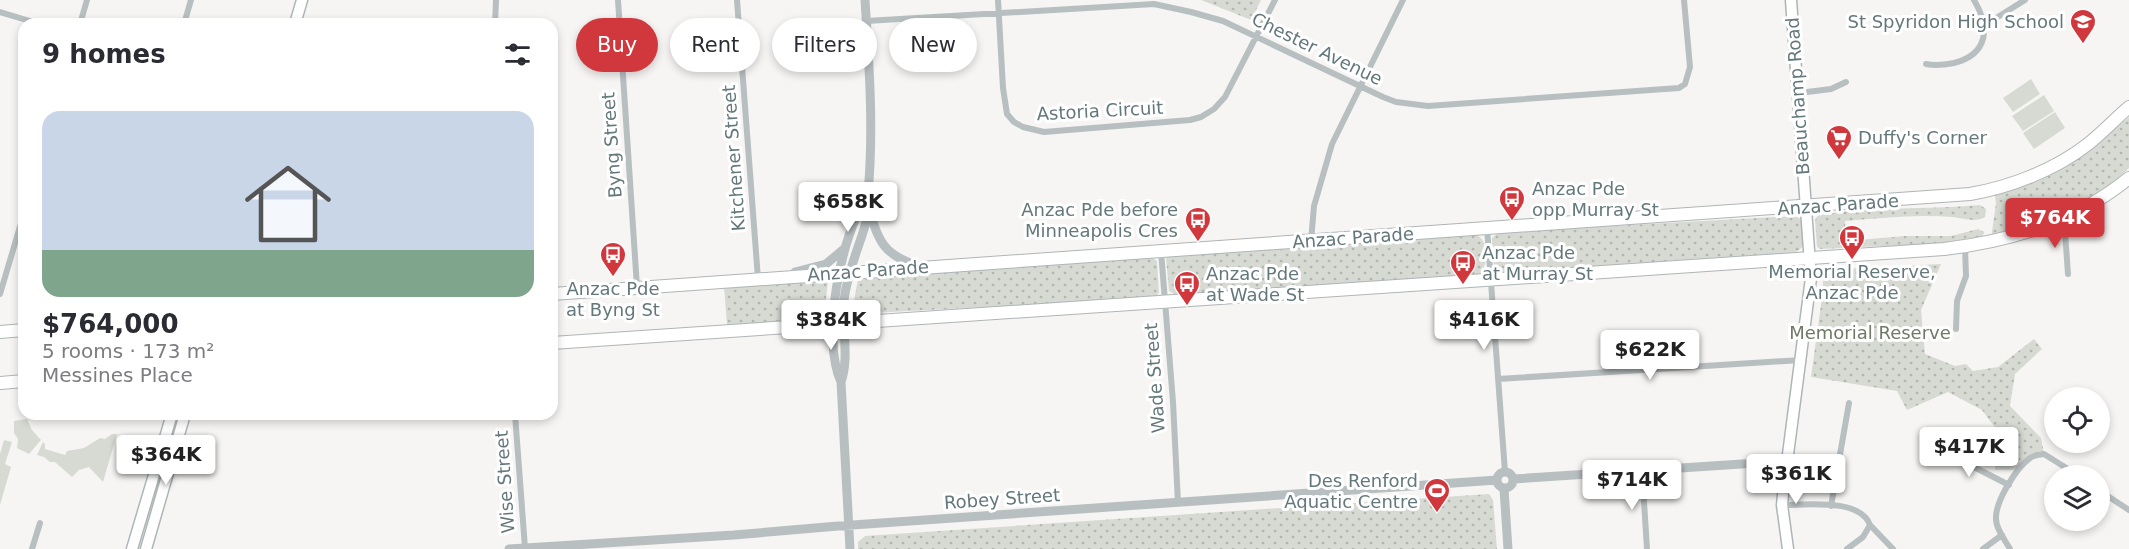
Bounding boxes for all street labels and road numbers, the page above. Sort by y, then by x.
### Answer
street label: Chester Avenue [1249,8,1386,89]
street label: Beauchamp Road [1782,16,1813,176]
street label: Kitchener Street [718,84,749,232]
street label: Byng Street [597,91,626,199]
street label: Astoria Circuit [1036,97,1164,124]
street label: Anzac Parade [1776,190,1899,219]
street label: Anzac Parade [1291,223,1414,252]
street label: Anzac Parade [806,256,929,285]
street label: Wade Street [1140,322,1169,434]
street label: Wise Street [490,430,519,534]
street label: Robey Street [943,484,1061,513]

